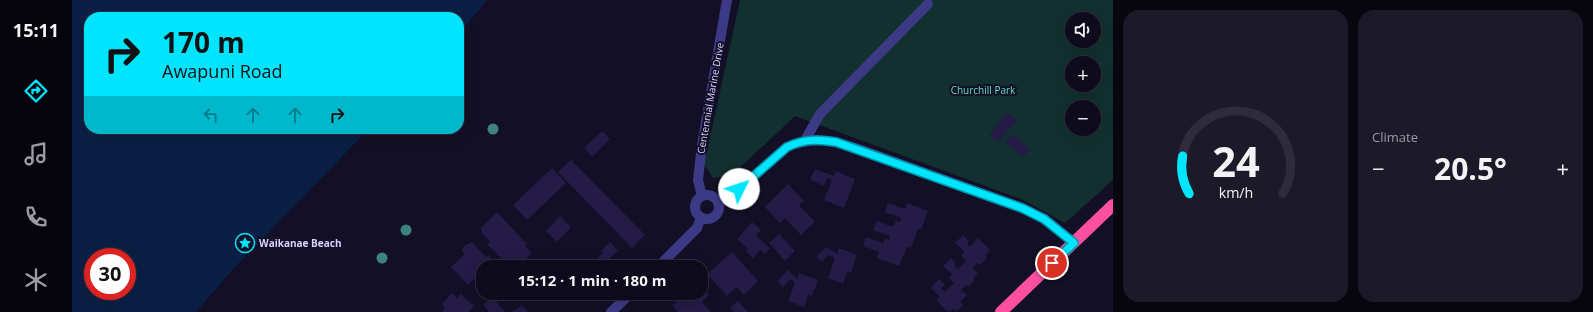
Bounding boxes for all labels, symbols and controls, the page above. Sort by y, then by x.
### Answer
map controls [1065,12,1101,136]
button: sound [1065,12,1101,48]
text: 15:11 [13,18,59,42]
text: 170 m [162,23,245,61]
icon: right [96,28,148,80]
street label: Centennial Marine Drive [693,41,727,155]
button: + [1065,56,1101,92]
text: Awapuni Road [162,59,283,83]
icon: directions [22,77,50,105]
park label: Churchill Park [951,83,1016,97]
button: − [1065,100,1101,136]
icon: left [200,104,222,126]
icon: ahead [242,104,264,126]
icon: ahead [284,104,306,126]
icon: right [326,104,348,126]
text: Climate [1372,128,1418,146]
text: 24 [1212,133,1259,189]
icon: music [22,140,50,168]
text: 20.5° [1434,148,1507,189]
text: − [1372,153,1385,183]
text: + [1556,153,1569,183]
position arrow [718,168,760,210]
text: km/h [1218,183,1253,202]
icon: phone [22,203,50,231]
place icon: Waikanae Beach [234,232,256,254]
place label: Waikanae Beach [259,236,342,250]
pin [1035,246,1069,280]
speed limit sign: 30 [84,248,136,300]
icon: arrive [1041,252,1063,274]
icon: climate [22,266,50,294]
text: 15:12 · 1 min · 180 m [518,270,666,290]

